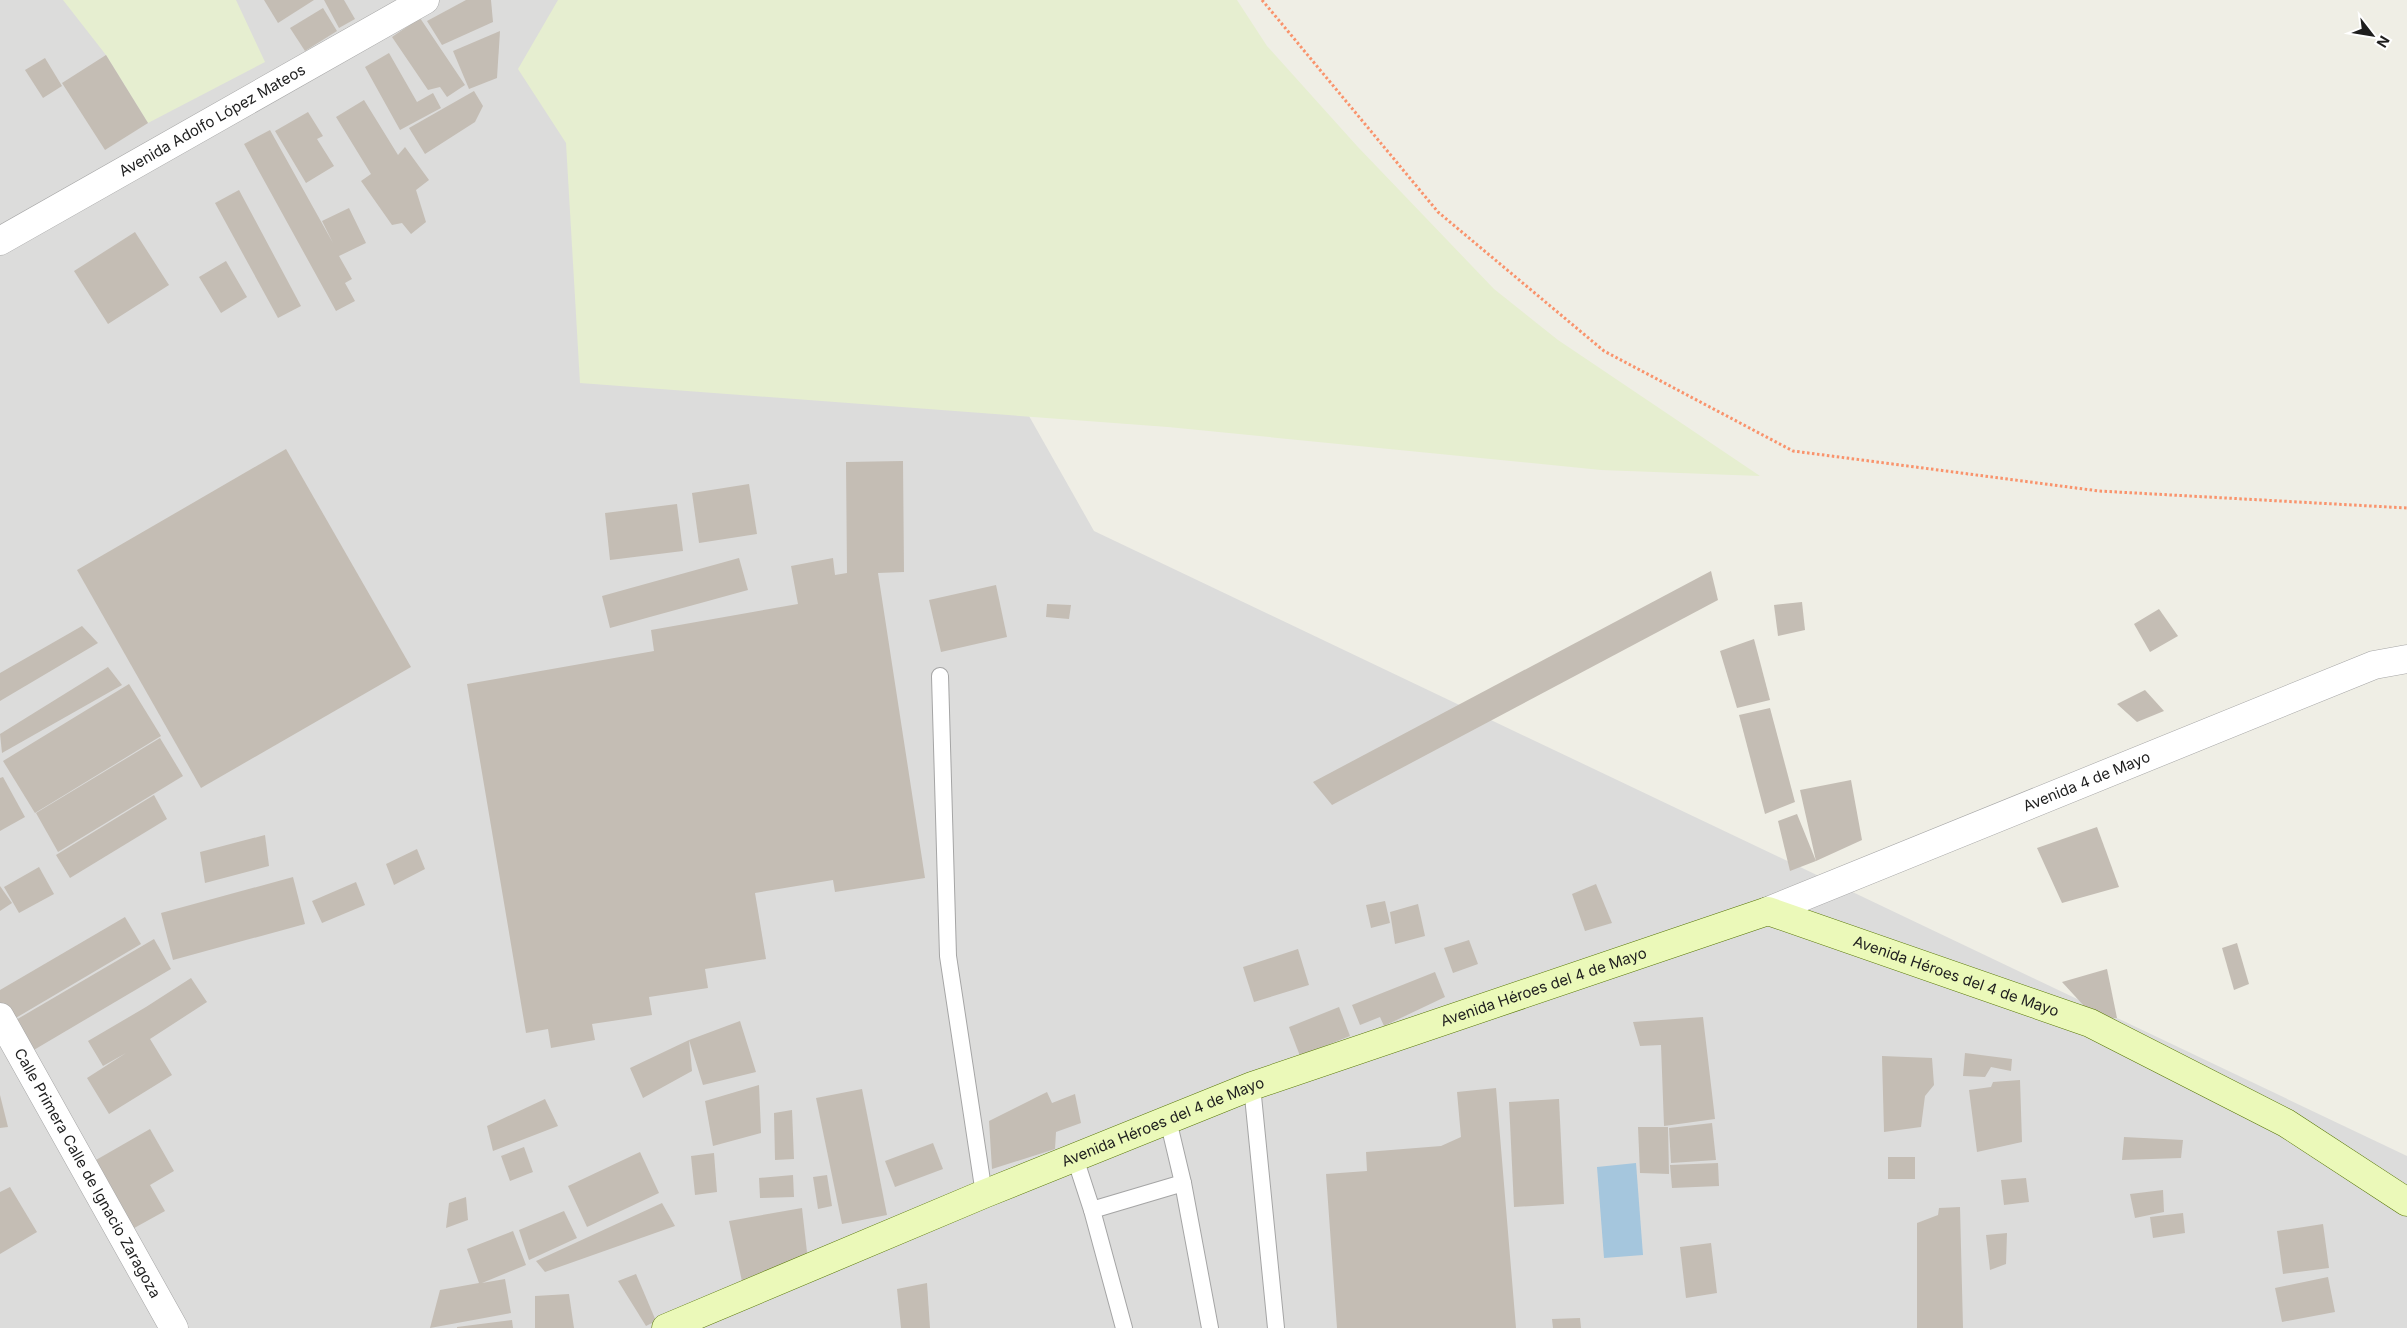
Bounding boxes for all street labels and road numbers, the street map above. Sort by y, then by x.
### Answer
street label: Avenida Adolfo López Mateos [115,60,309,181]
street label: Avenida 4 de Mayo [2020,747,2153,815]
street label: Avenida Héroes del 4 de Mayo [1851,931,2062,1020]
street label: Avenida Héroes del 4 de Mayo [1438,943,1649,1030]
street label: Calle Primera Calle de Ignacio Zaragoza [10,1045,165,1301]
street label: Avenida Héroes del 4 de Mayo [1059,1073,1267,1171]

